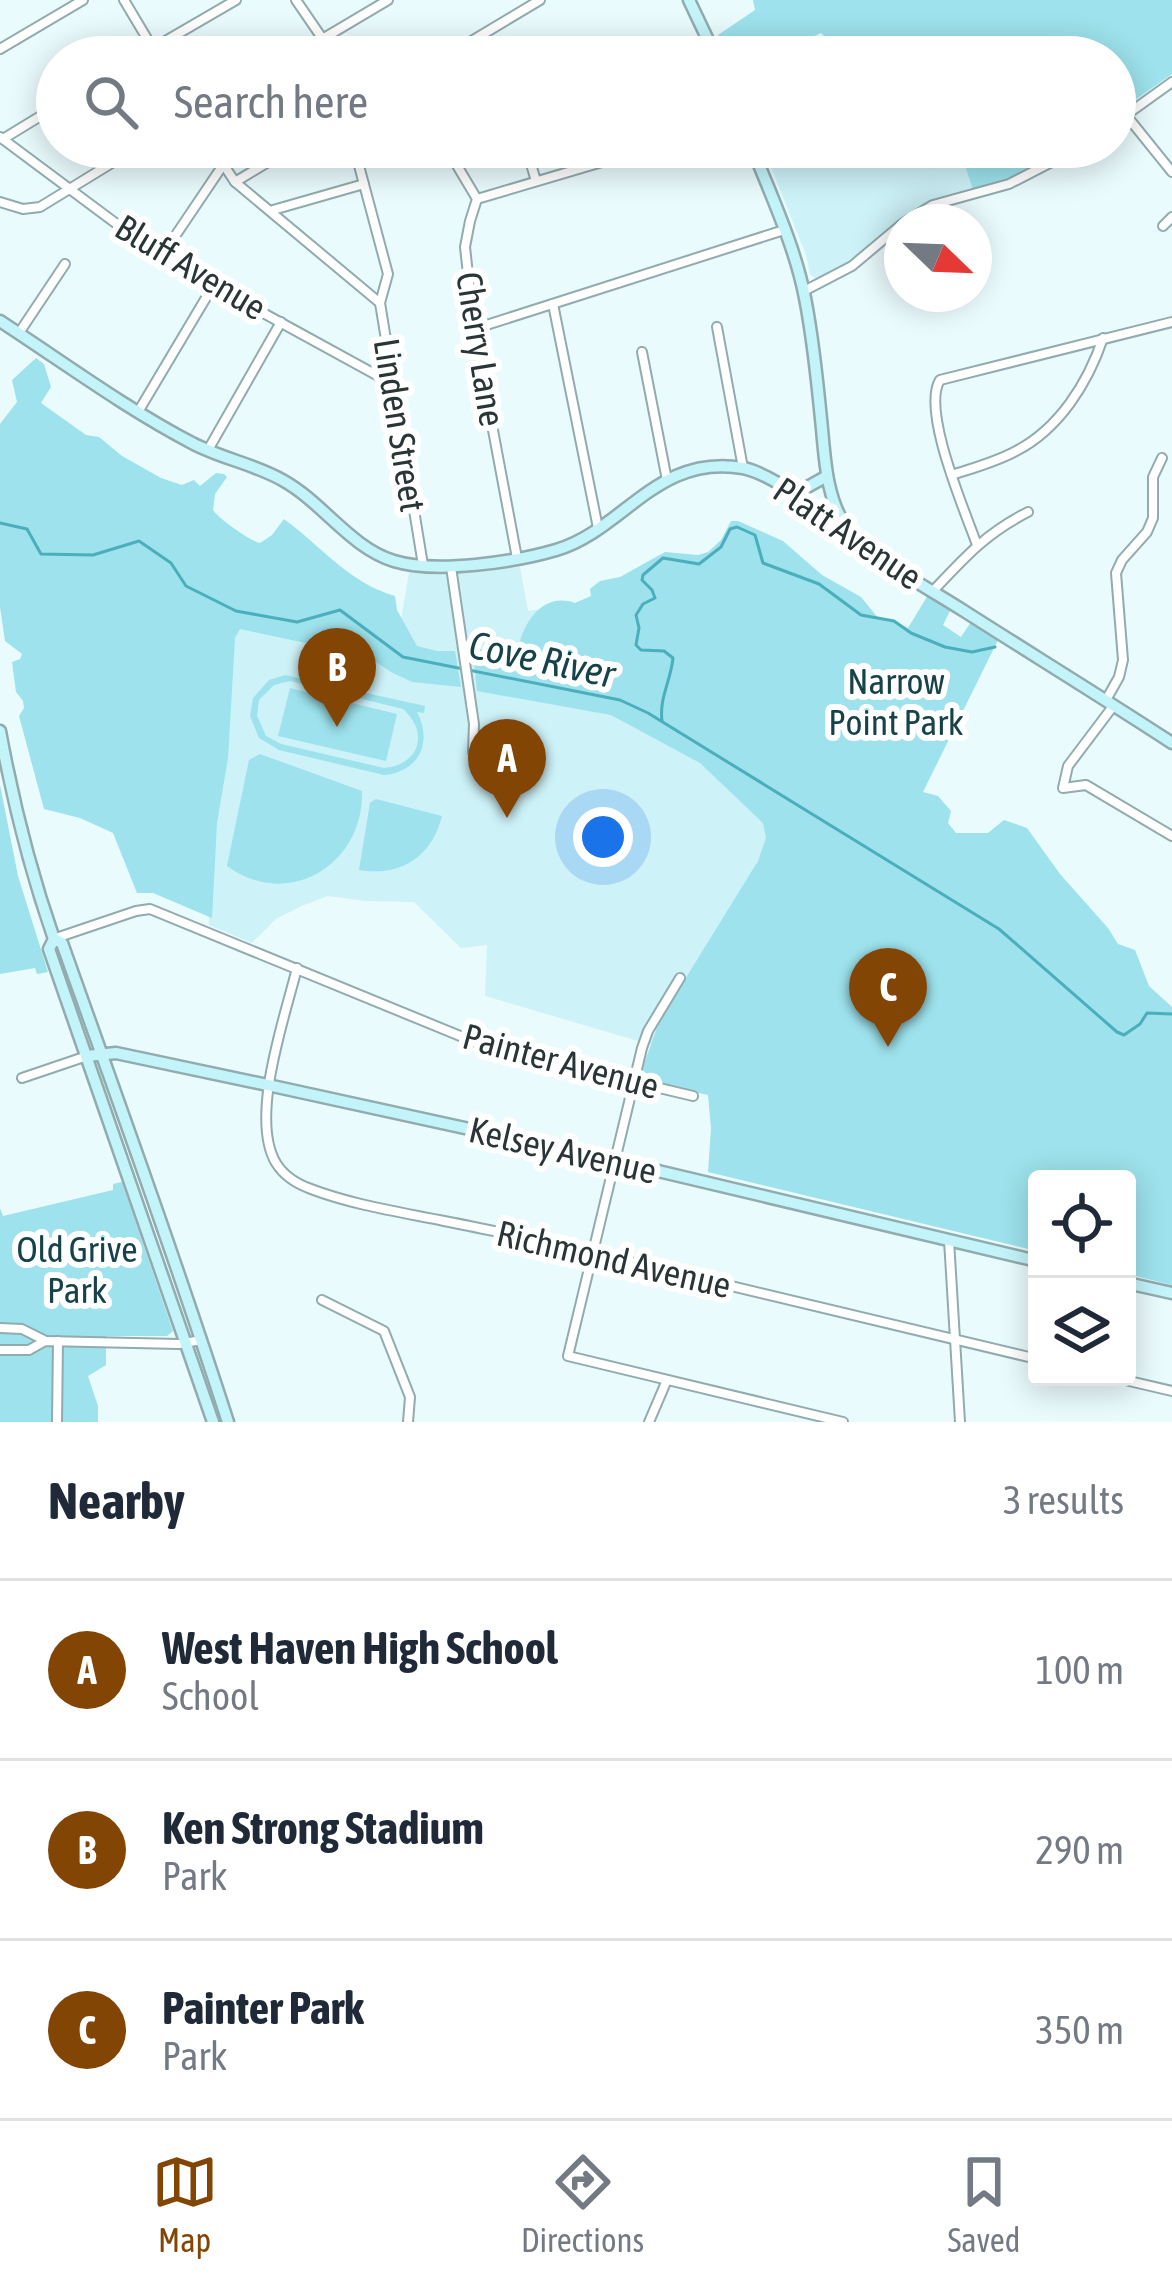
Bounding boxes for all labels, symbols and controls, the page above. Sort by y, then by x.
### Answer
search box [36,36,1136,168]
icon: search [78,69,144,135]
text: Search here [174,76,368,128]
north arrow [884,204,992,312]
street label: Bluff Avenue [108,206,274,328]
street label: Cherry Lane [448,269,514,429]
street label: Linden Street [366,336,434,514]
street label: Platt Avenue [766,468,930,598]
water label: Cove River [465,622,620,696]
pin: B [298,628,376,727]
park label: Narrow Point Park [828,660,964,743]
pin: A [468,719,546,818]
your location [573,807,633,867]
pin: C [849,948,927,1047]
street label: Painter Avenue [459,1015,663,1107]
street label: Kelsey Avenue [465,1108,661,1192]
map controls [1028,1170,1136,1386]
button: locate [1028,1170,1136,1278]
street label: Richmond Avenue [493,1212,735,1306]
park label: Old Grive Park [17,1228,138,1311]
button: layers [1028,1278,1136,1386]
text: Nearby [48,1471,185,1530]
text: 3 results [1003,1478,1124,1522]
text: West Haven High School [162,1622,558,1674]
text: A [77,1648,97,1692]
text: 100 m [1036,1648,1124,1692]
text: School [162,1674,259,1718]
text: Ken Strong Stadium [162,1802,484,1854]
text: B [78,1828,96,1872]
text: 290 m [1036,1828,1124,1872]
text: Park [162,1854,227,1898]
text: Painter Park [162,1982,364,2034]
text: C [78,2008,96,2052]
text: 350 m [1036,2008,1124,2052]
text: Park [162,2034,227,2078]
tab: Map [152,2149,218,2259]
tab: Directions [521,2149,644,2259]
tab: Saved [947,2149,1020,2259]

